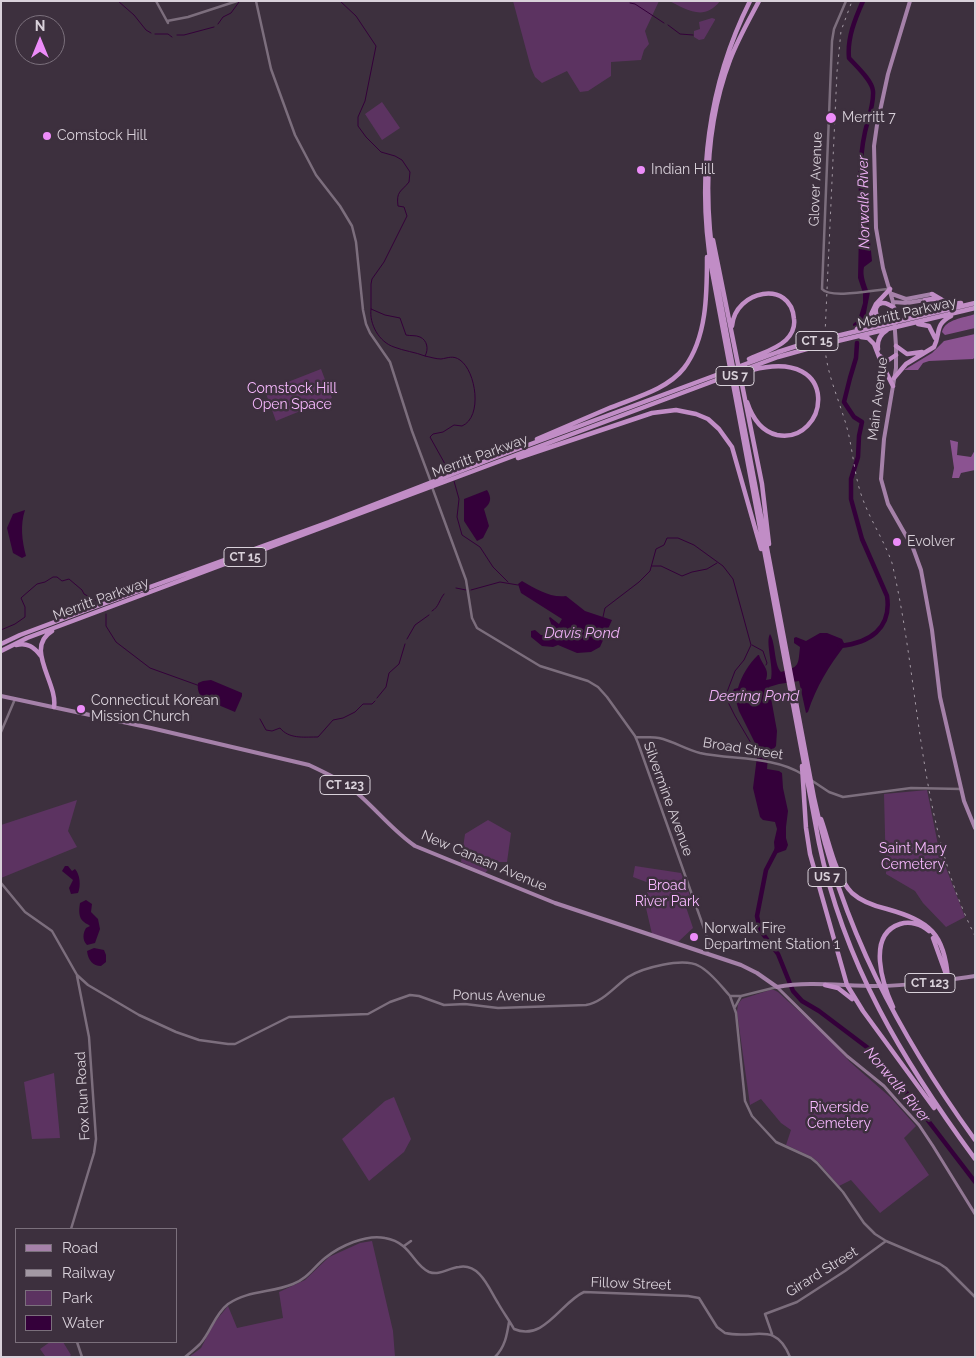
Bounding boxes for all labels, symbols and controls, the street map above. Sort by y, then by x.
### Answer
north arrow [15,15,65,65]
text: N [35,18,45,34]
place label: Merritt 7 [842,110,896,126]
marker: Merritt 7 [824,111,838,125]
place label: Comstock Hill [57,128,147,144]
marker: Comstock Hill [41,130,53,142]
street label: Glover Avenue [806,131,826,227]
water label: Norwalk River [854,155,874,249]
place label: Indian Hill [651,162,715,178]
marker: Indian Hill [635,164,647,176]
street label: Merritt Parkway [856,293,958,333]
road number: CT 15 [796,332,838,351]
street label: Main Avenue [865,356,891,442]
road number: US 7 [716,366,754,386]
park label: Comstock Hill Open Space [247,381,337,414]
street label: Merritt Parkway [430,431,530,481]
place label: Evolver [907,534,955,550]
marker: Evolver [891,536,903,548]
road number: CT 15 [224,548,266,566]
street label: Merritt Parkway [51,574,151,624]
water label: Davis Pond [544,624,620,642]
water label: Deering Pond [709,687,799,705]
place label: Connecticut Korean Mission Church [91,693,219,726]
marker: Connecticut Korean Mission Church [75,703,87,715]
street label: Broad Street [702,734,784,764]
street label: Silvermine Avenue [640,740,696,858]
road number: CT 123 [320,776,370,794]
street label: New Canaan Avenue [419,827,549,895]
park label: Saint Mary Cemetery [879,841,947,874]
road number: US 7 [808,868,846,886]
park label: Broad River Park [635,878,699,910]
place label: Norwalk Fire Department Station 1 [704,921,840,954]
marker: Norwalk Fire Department Station 1 [688,931,700,943]
road number: CT 123 [905,974,955,992]
street label: Ponus Avenue [452,987,546,1005]
water label: Norwalk River [860,1043,934,1127]
street label: Fox Run Road [72,1051,94,1141]
park label: Riverside Cemetery [807,1100,871,1132]
legend [15,1228,178,1343]
text: Road [62,1239,98,1257]
street label: Girard Street [783,1243,861,1301]
text: Railway [62,1264,115,1282]
street label: Fillow Street [590,1274,672,1294]
text: Park [62,1289,93,1307]
text: Water [62,1314,104,1332]

